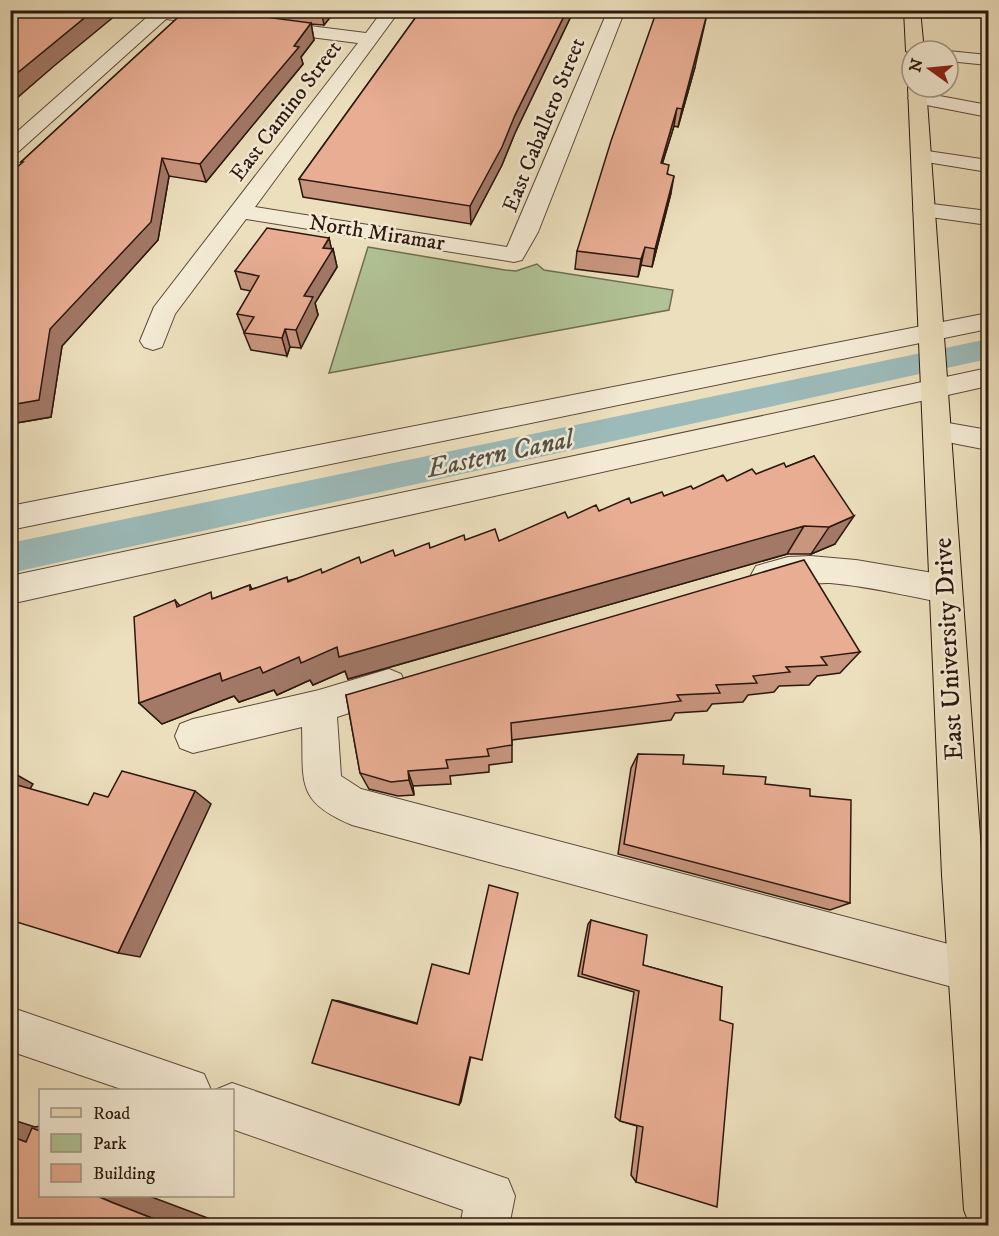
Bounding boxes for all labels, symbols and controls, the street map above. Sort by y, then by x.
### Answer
street label: East Caballero Street [497,34,591,216]
street label: East Camino Street [224,35,348,187]
north arrow [900,39,960,99]
text: N [905,56,928,74]
street label: North Miramar [307,209,448,257]
water label: Eastern Canal [422,421,579,486]
street label: East University Drive [927,537,971,761]
legend [39,1089,234,1197]
text: Road [93,1103,130,1125]
text: Park [93,1133,127,1155]
text: Building [93,1163,155,1185]

